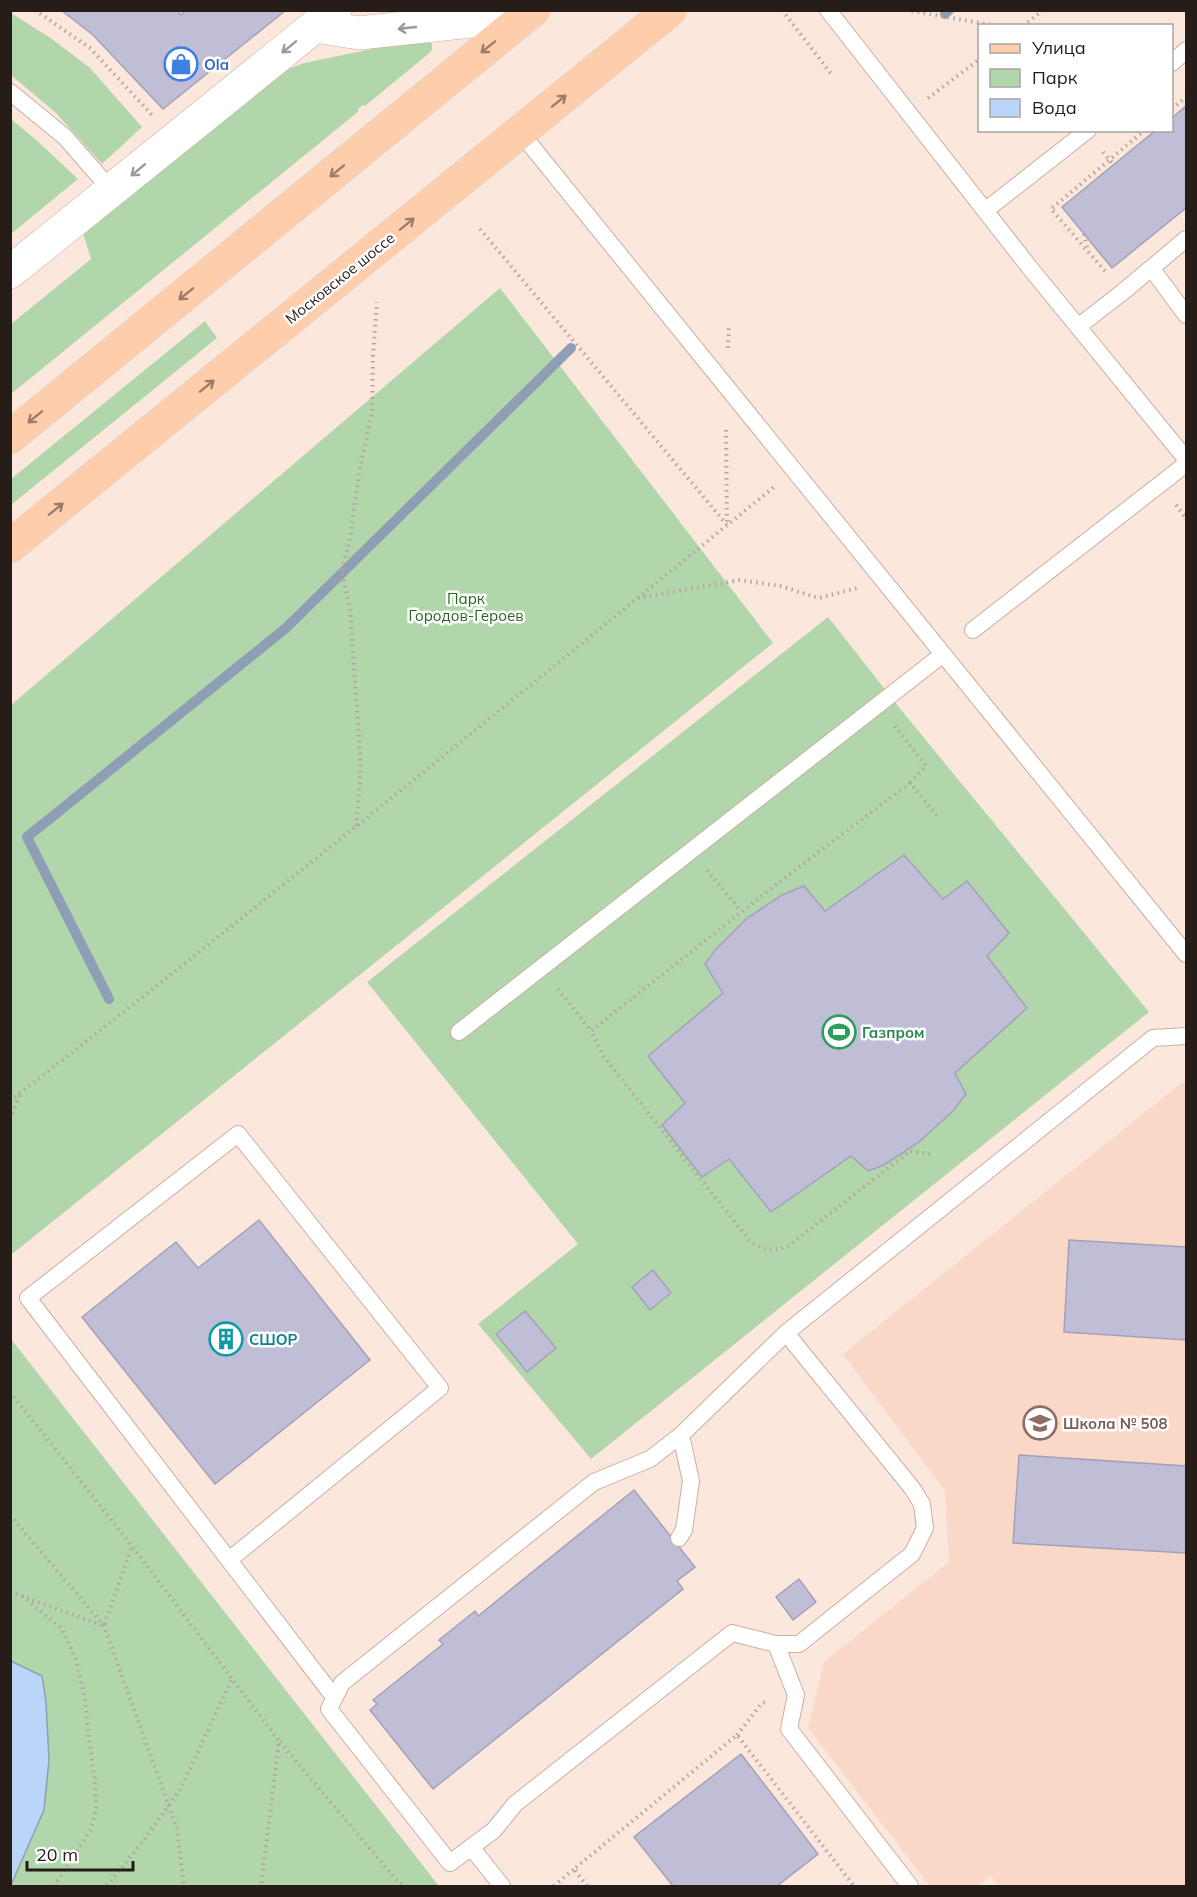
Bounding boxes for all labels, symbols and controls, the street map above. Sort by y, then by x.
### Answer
one-way arrow [398,23,417,34]
legend [978,24,1173,132]
text: Улица [1031,36,1086,59]
one-way arrow [281,41,297,54]
one-way arrow [480,41,496,54]
shop icon: Ola [163,46,199,82]
place label: Ola [204,55,229,74]
text: Парк [1032,66,1078,89]
one-way arrow [551,94,567,107]
text: Вода [1032,96,1077,119]
one-way arrow [131,163,146,177]
one-way arrow [329,164,345,177]
one-way arrow [399,217,415,230]
street label: Московское шоссе [281,228,399,328]
one-way arrow [179,287,194,301]
one-way arrow [199,380,215,393]
one-way arrow [27,410,43,423]
one-way arrow [48,503,64,516]
park label: Парк Городов-Героев [408,589,524,625]
sports icon: Газпром [821,1014,857,1050]
place label: Газпром [862,1023,925,1042]
building icon: СШОР [208,1321,244,1357]
place label: СШОР [249,1330,298,1349]
school or university icon: Школа № 508 [1022,1405,1058,1441]
place label: Школа № 508 [1063,1414,1168,1433]
scale bar [27,1834,134,1872]
text: 20 m [36,1843,78,1866]

